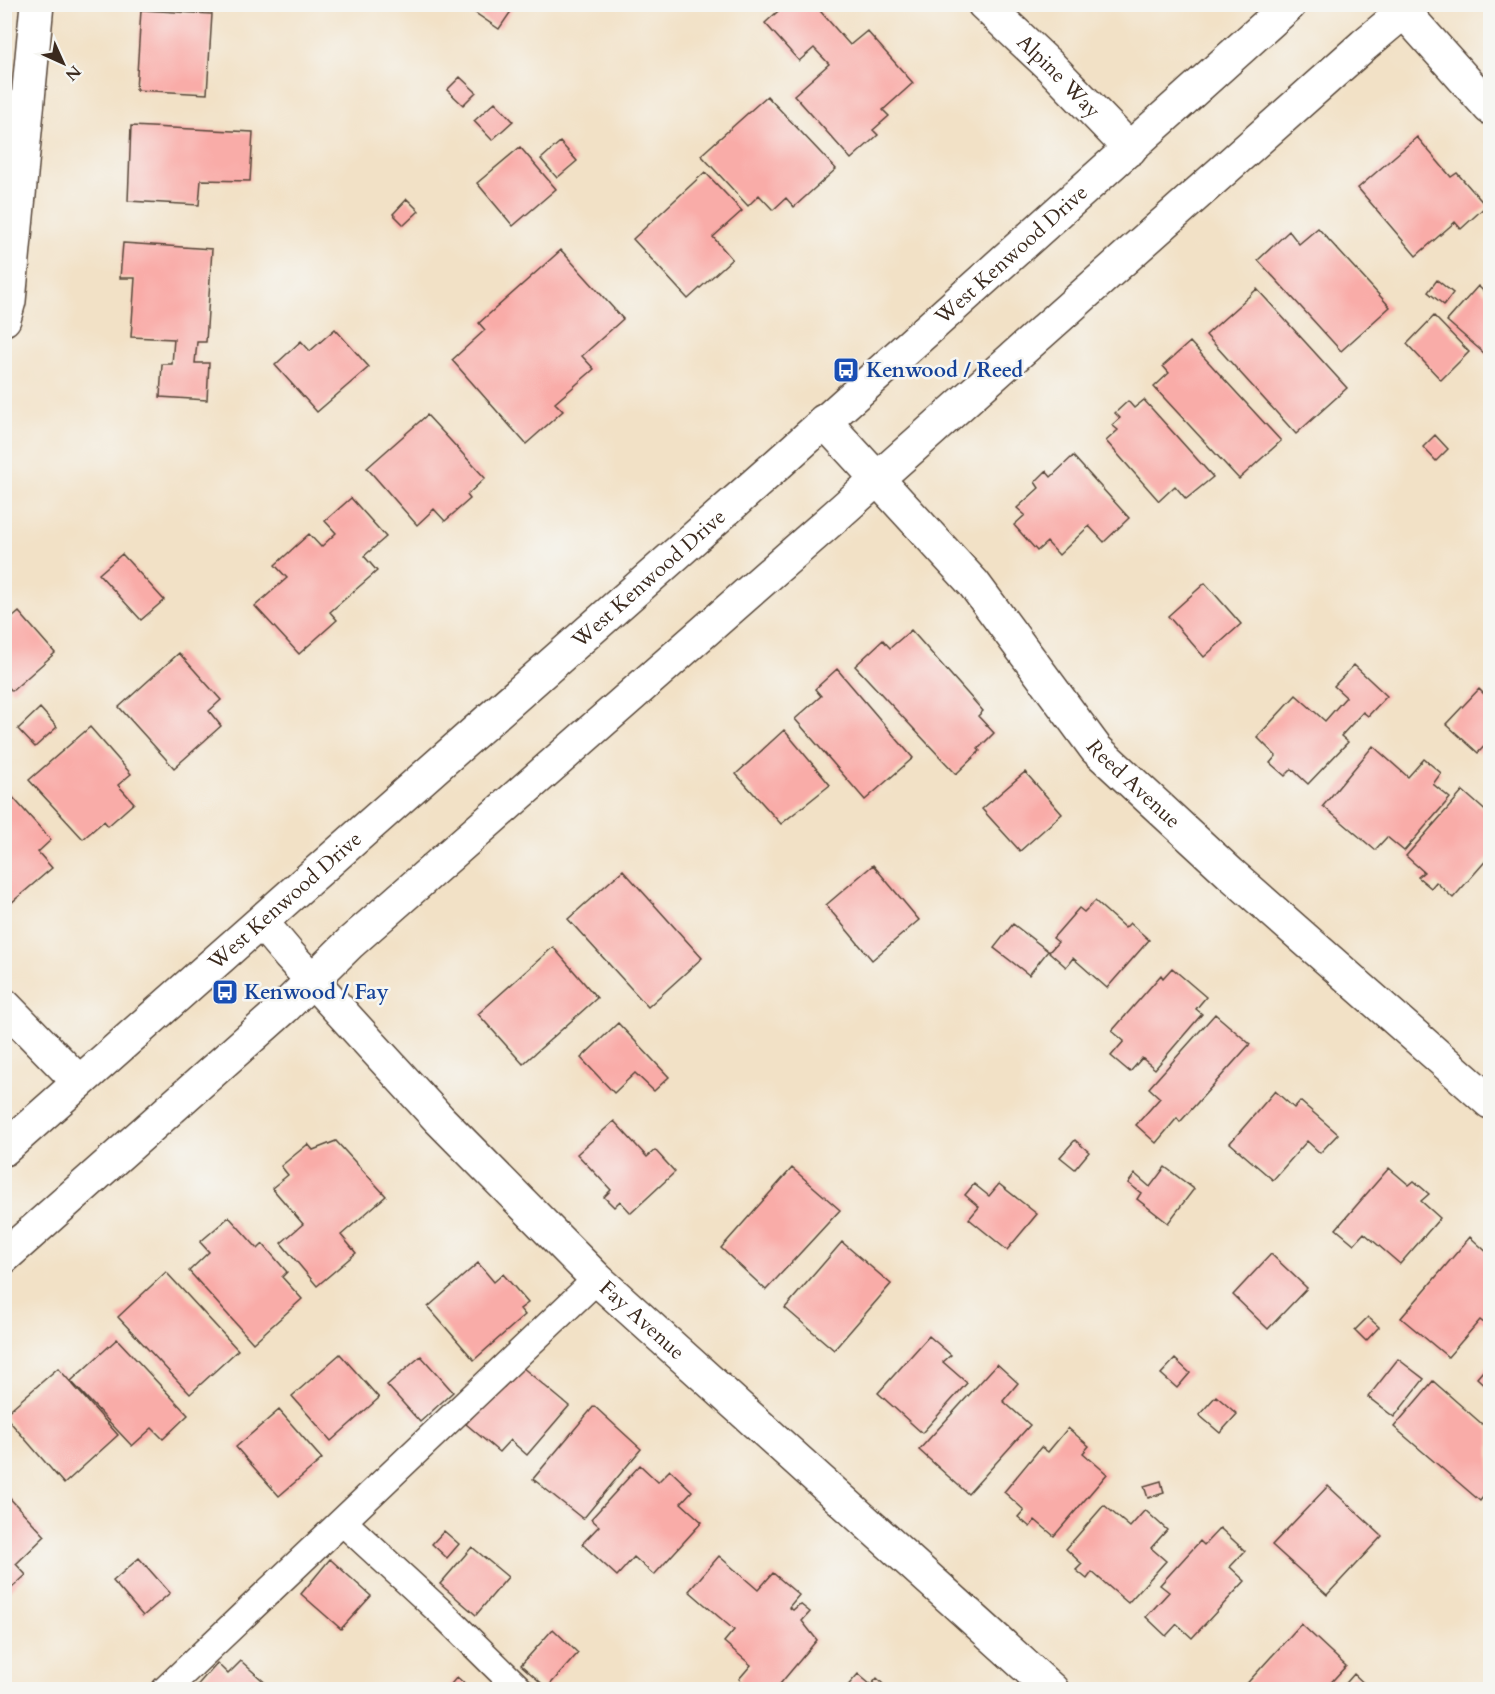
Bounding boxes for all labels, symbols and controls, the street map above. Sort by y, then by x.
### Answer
street label: Alpine Way [1010,28,1107,125]
north arrow [33,33,93,93]
text: N [60,60,86,86]
street label: West Kenwood Drive [928,178,1094,332]
bus stop icon: Kenwood / Reed [831,355,861,385]
place label: Kenwood / Reed [866,356,1023,385]
street label: West Kenwood Drive [565,503,732,655]
street label: Reed Avenue [1079,734,1187,835]
street label: West Kenwood Drive [201,825,368,977]
bus stop icon: Kenwood / Fay [210,977,240,1007]
place label: Kenwood / Fay [244,978,389,1007]
street label: Fay Avenue [593,1274,691,1367]

